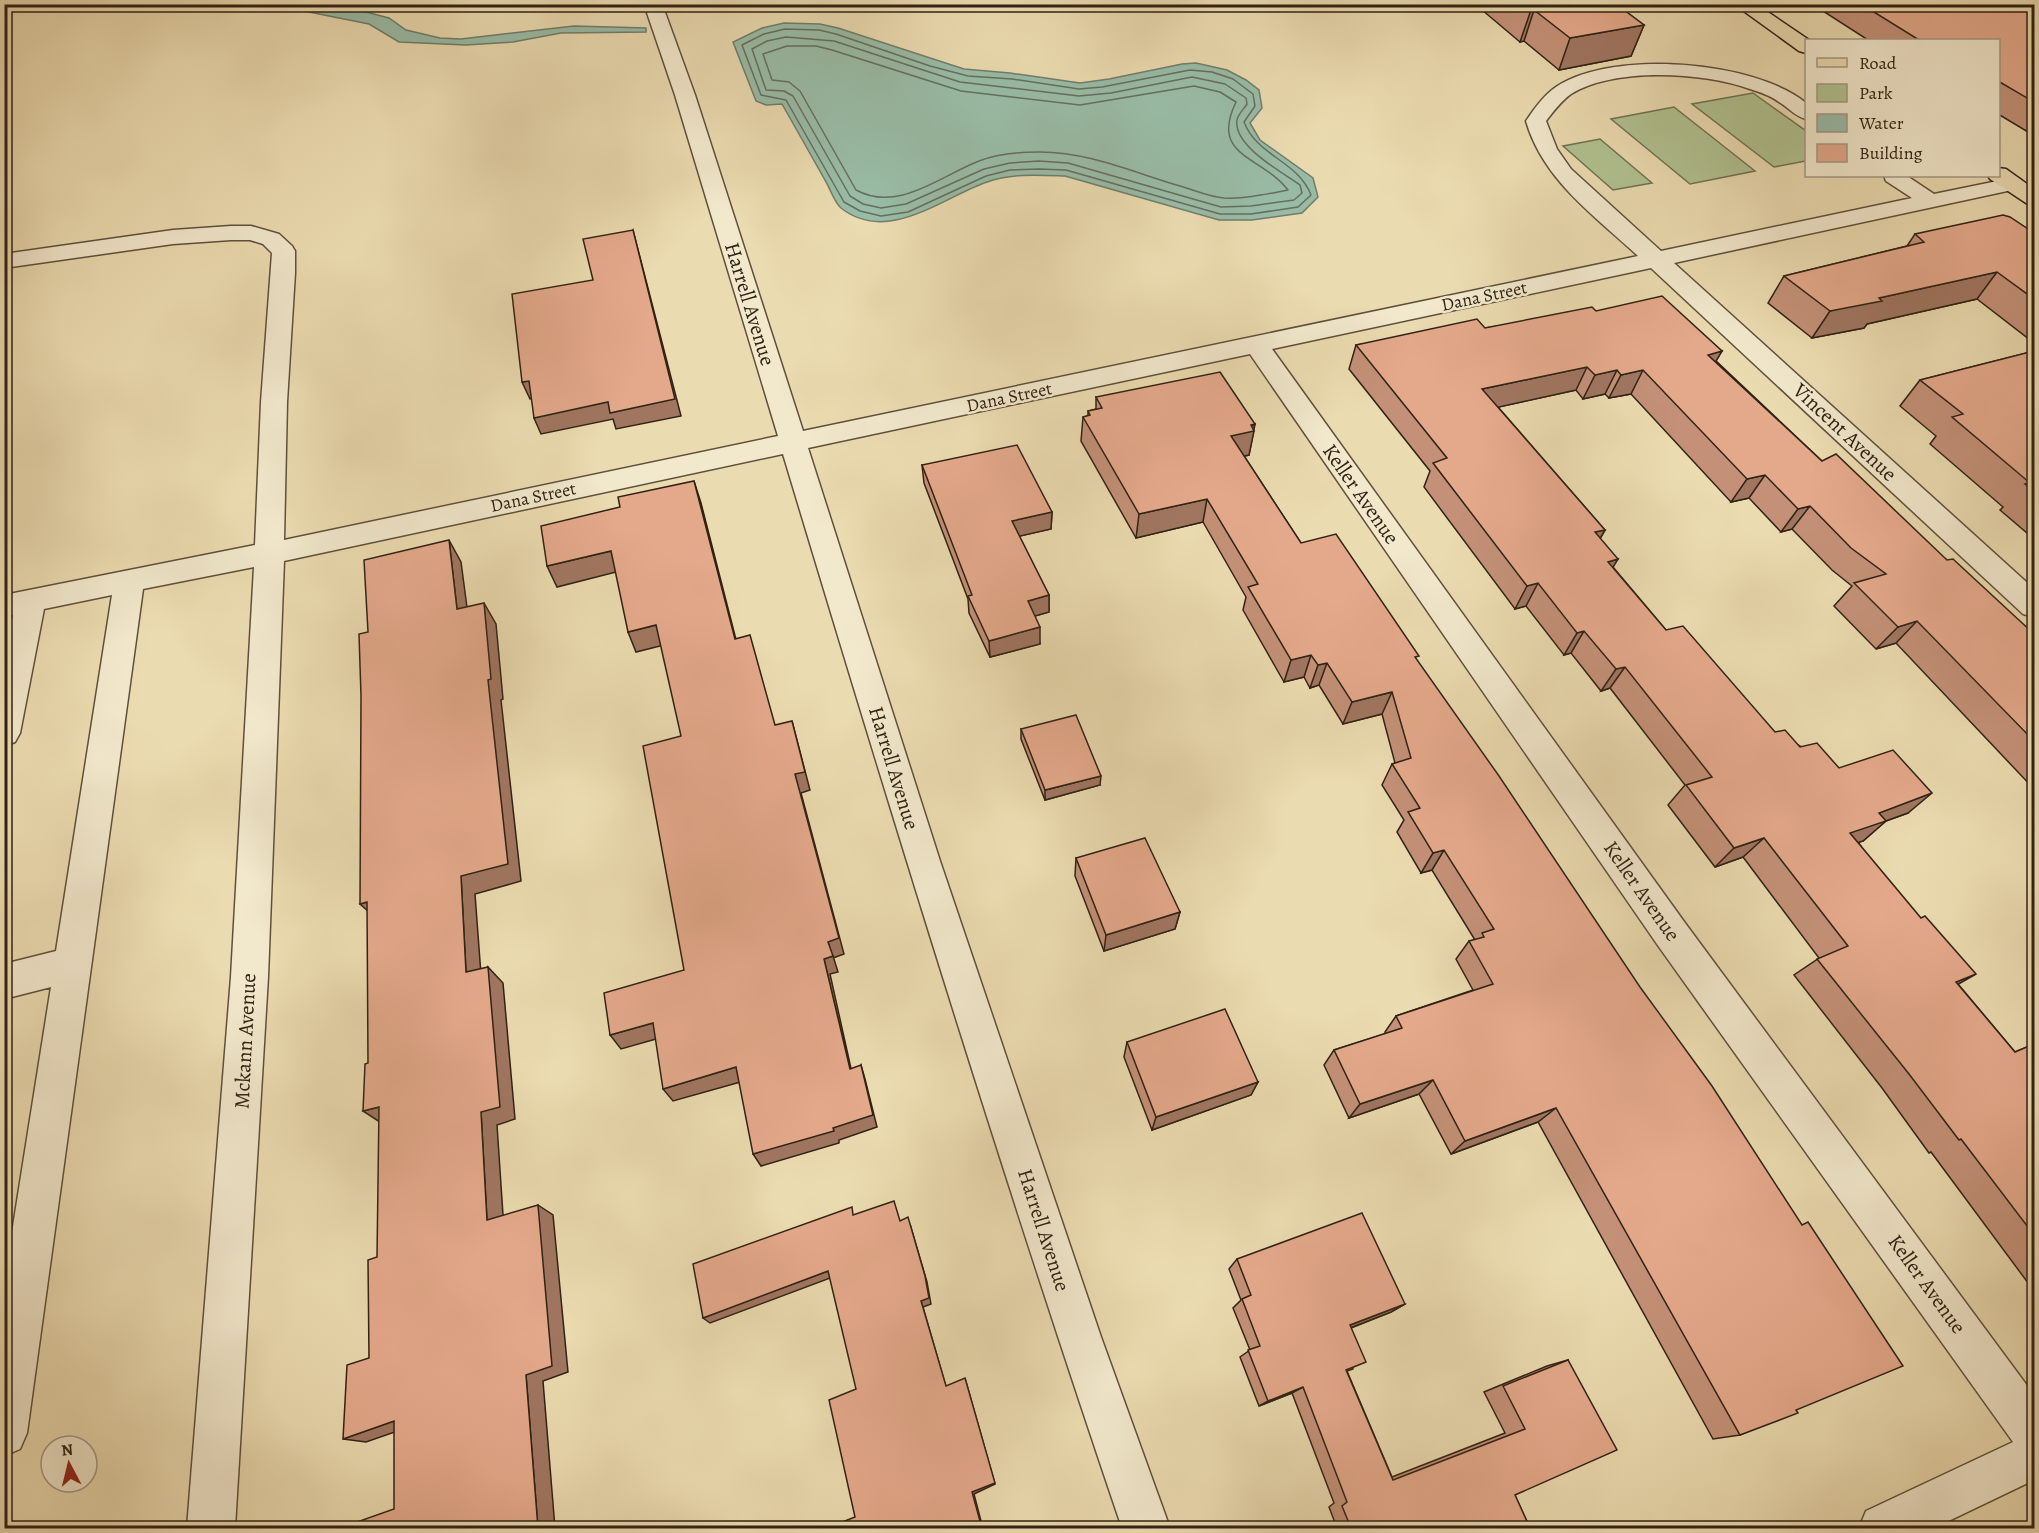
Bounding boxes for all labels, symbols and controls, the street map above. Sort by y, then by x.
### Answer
legend [1805,39,2000,177]
text: Road [1859,51,1897,75]
text: Park [1859,81,1893,105]
text: Water [1858,111,1904,135]
text: Building [1859,141,1923,165]
street label: Harrell Avenue [718,239,782,369]
street label: Dana Street [1439,275,1529,317]
street label: Dana Street [964,376,1054,418]
street label: Vincent Avenue [1786,376,1903,487]
street label: Keller Avenue [1316,438,1406,550]
street label: Dana Street [488,476,578,518]
street label: Harrell Avenue [862,703,926,833]
street label: Keller Avenue [1597,835,1687,947]
street label: Mckann Avenue [227,972,263,1110]
street label: Harrell Avenue [1011,1165,1077,1295]
street label: Keller Avenue [1881,1229,1973,1339]
north arrow [39,1434,99,1494]
text: N [60,1438,75,1462]

